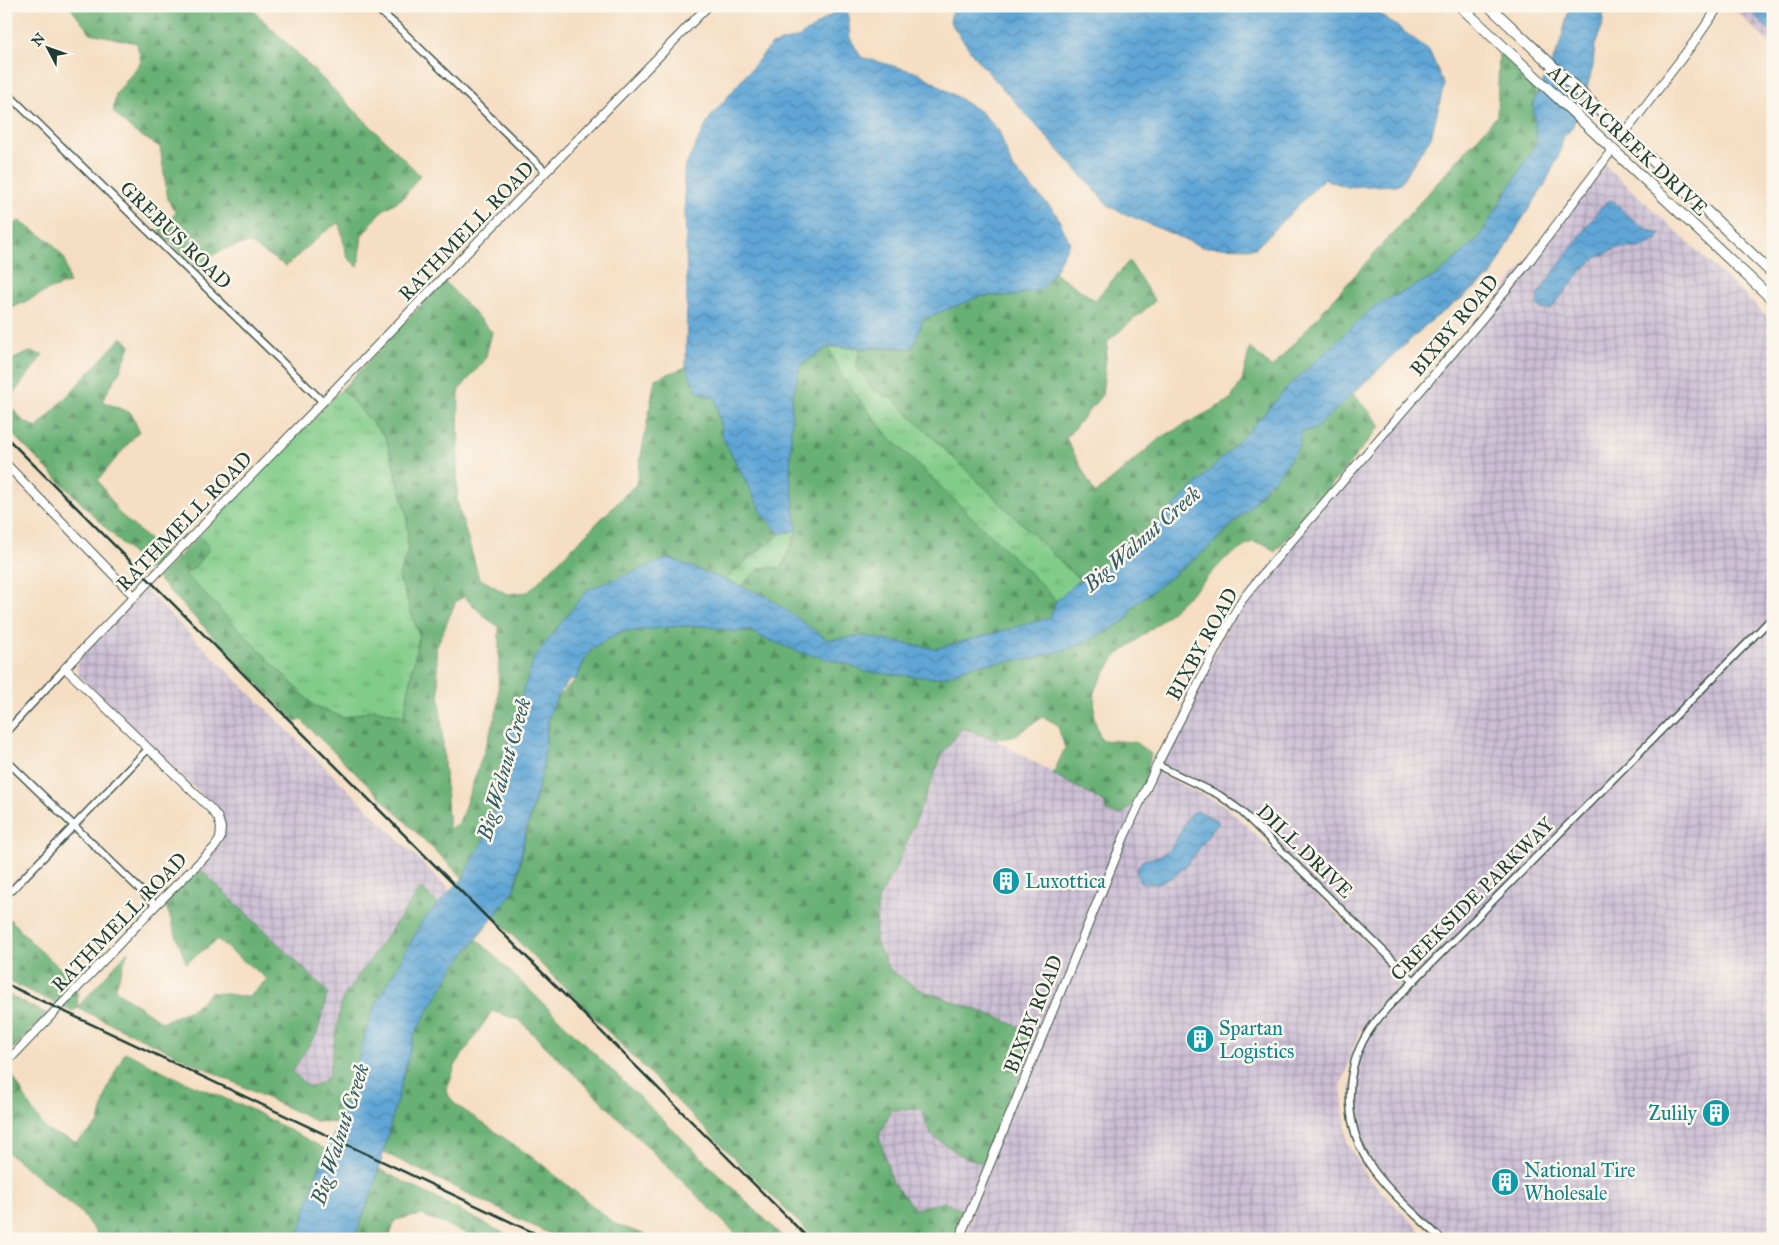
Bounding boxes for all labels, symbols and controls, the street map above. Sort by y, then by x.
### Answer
north arrow [22,22,72,72]
text: N [28,30,49,50]
street label: ALUM CREEK DRIVE [1542,59,1713,220]
street label: RATHMELL ROAD [393,156,539,306]
street label: GREBUS ROAD [115,176,237,294]
street label: BIXBY ROAD [1405,269,1503,381]
street label: RATHMELL ROAD [111,446,257,596]
water label: Big Walnut Creek [1077,481,1206,598]
street label: BIXBY ROAD [1161,583,1243,705]
water label: Big Walnut Creek [471,694,537,844]
street label: DILL DRIVE [1252,799,1358,903]
street label: CREEKSIDE PARKWAY [1385,812,1559,986]
street label: RATHMELL ROAD [46,847,192,997]
building icon: Luxottica [991,866,1021,896]
place label: Luxottica [1025,869,1106,893]
street label: BIXBY ROAD [998,952,1068,1076]
place label: Spartan Logistics [1219,1016,1294,1064]
building icon: Spartan Logistics [1185,1024,1215,1054]
water label: Big Walnut Creek [305,1060,375,1209]
building icon: Zulily [1701,1098,1731,1128]
place label: Zulily [1648,1101,1698,1125]
place label: National Tire Wholesale [1524,1158,1636,1205]
building icon: National Tire Wholesale [1490,1167,1520,1197]

